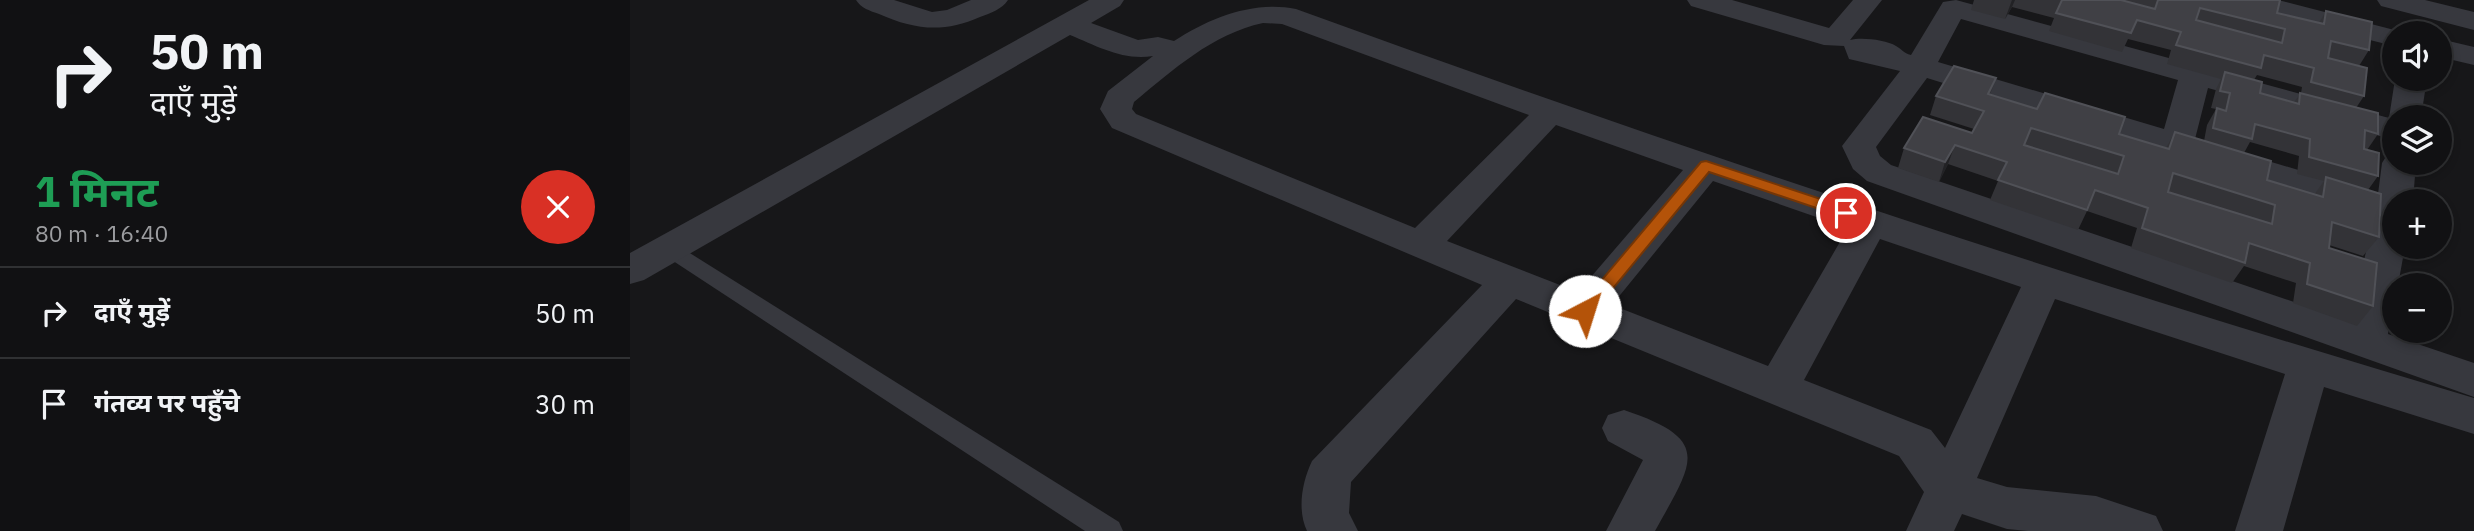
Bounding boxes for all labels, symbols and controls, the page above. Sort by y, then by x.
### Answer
text: 50 m [150,19,264,82]
map controls [2382,21,2452,343]
button: sound [2382,21,2452,91]
icon: right [35,28,126,119]
text: दाएँ मुड़ें [150,81,237,123]
button: layers [2382,105,2452,175]
text: 1 मिनट [35,164,158,219]
button: close [521,170,595,244]
pin [1816,183,1876,243]
button: + [2382,189,2452,259]
icon: arrive [1827,194,1865,232]
text: 80 m · 16:40 [35,218,168,248]
button: − [2382,273,2452,343]
position arrow [1548,274,1622,348]
icon: right [35,294,73,332]
text: दाएँ मुड़ें [94,294,170,328]
text: 50 m [535,296,595,330]
icon: arrive [35,385,73,423]
text: गंतव्य पर पहुँचे [94,385,240,419]
text: 30 m [535,387,595,421]

